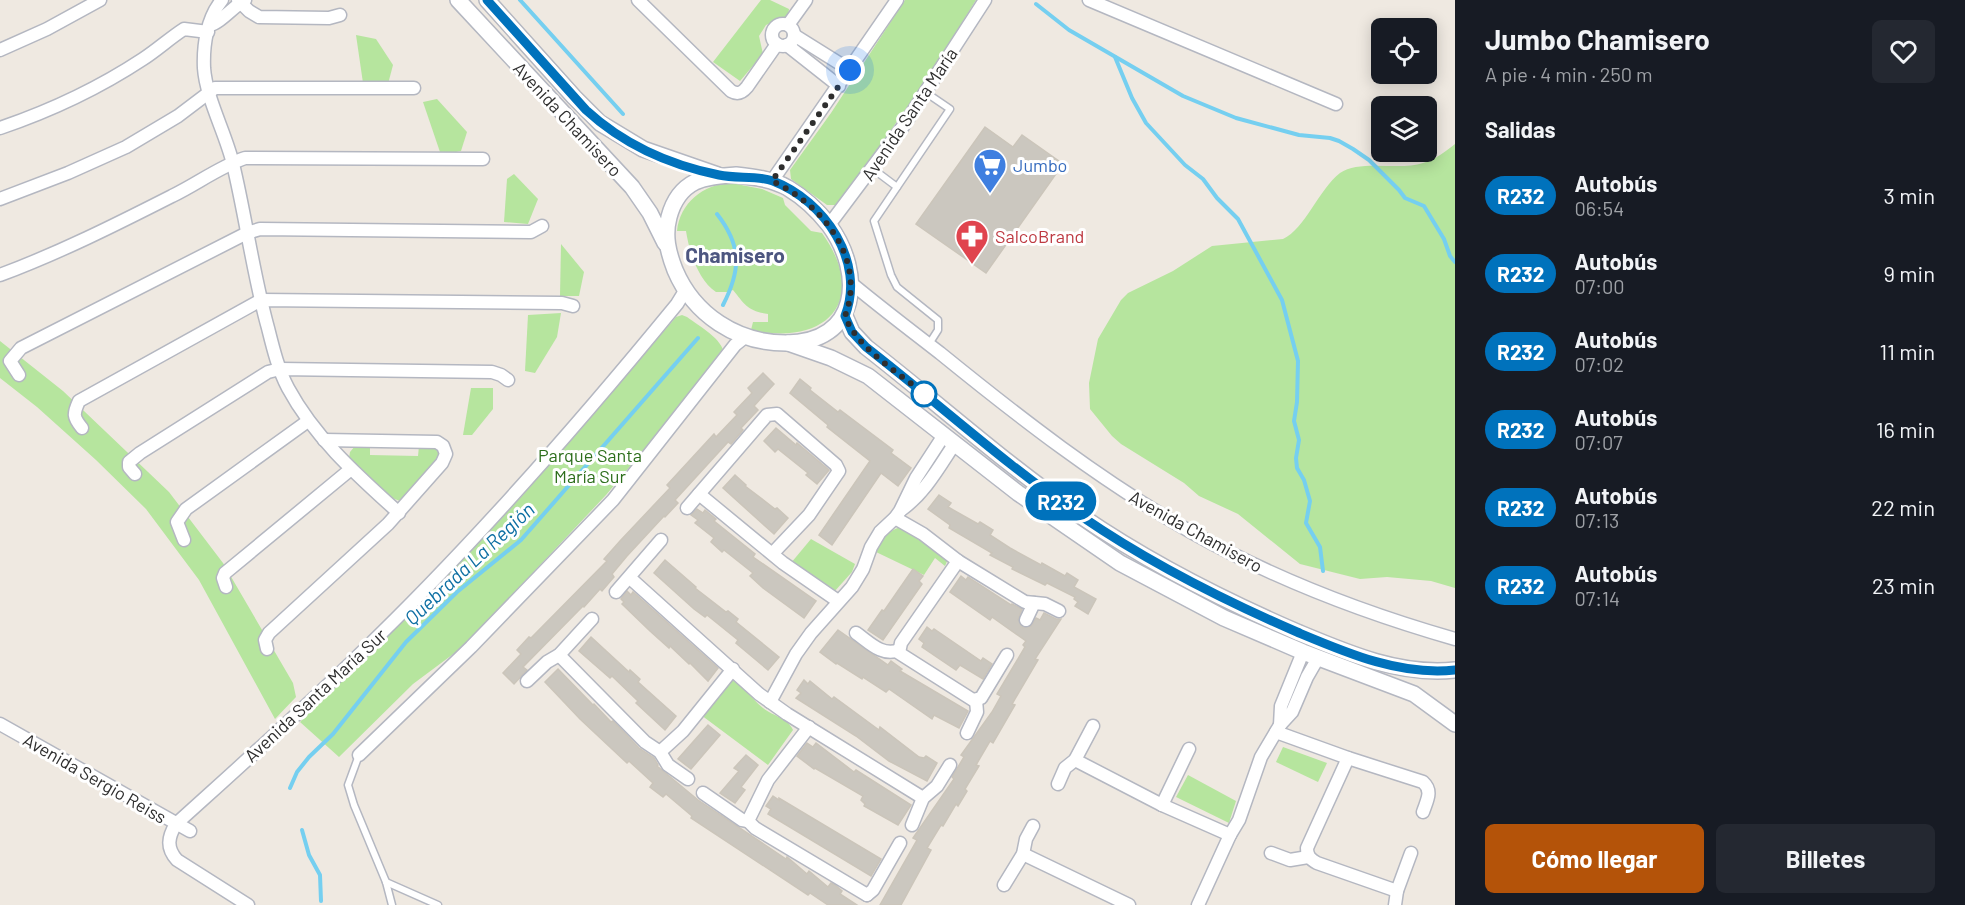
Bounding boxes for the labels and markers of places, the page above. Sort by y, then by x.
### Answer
supermarket icon: Jumbo [972,147,1008,194]
place label: Jumbo [1013,154,1067,176]
pharmacy icon: SalcoBrand [954,218,990,265]
place label: SalcoBrand [995,225,1084,247]
unlabelled marker [911,381,937,407]

